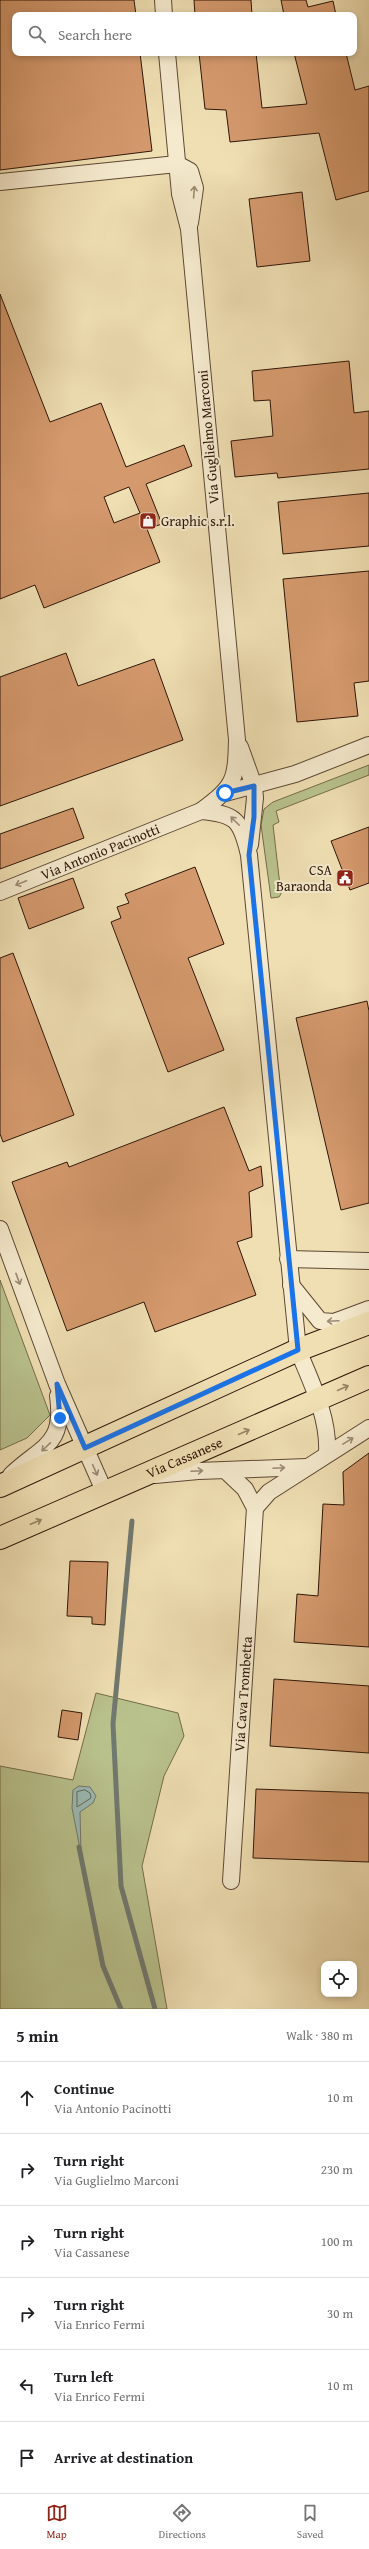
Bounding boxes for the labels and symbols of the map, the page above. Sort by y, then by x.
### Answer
one-way arrow [191,186,198,199]
street label: Via Guglielmo Marconi [192,369,224,505]
shop icon: Graphic s.r.l. [138,511,158,531]
place label: Graphic s.r.l. [161,511,235,531]
route start [216,784,234,802]
one-way arrow [230,816,240,826]
street label: Via Antonio Pacinotti [38,819,163,885]
place label: CSA Baraonda [276,860,333,896]
public building icon: CSA Baraonda [335,868,355,888]
one-way arrow [16,880,28,888]
one-way arrow [15,1272,23,1284]
one-way arrow [326,1317,339,1324]
one-way arrow [337,1384,349,1391]
route end [51,1409,69,1427]
one-way arrow [238,1428,250,1435]
street label: Via Cassanese [143,1432,226,1483]
one-way arrow [342,1436,354,1444]
one-way arrow [41,1442,51,1452]
one-way arrow [92,1464,100,1476]
one-way arrow [272,1465,285,1472]
one-way arrow [190,1467,203,1475]
one-way arrow [29,1518,41,1526]
street label: Via Cava Trombetta [229,1635,257,1752]

